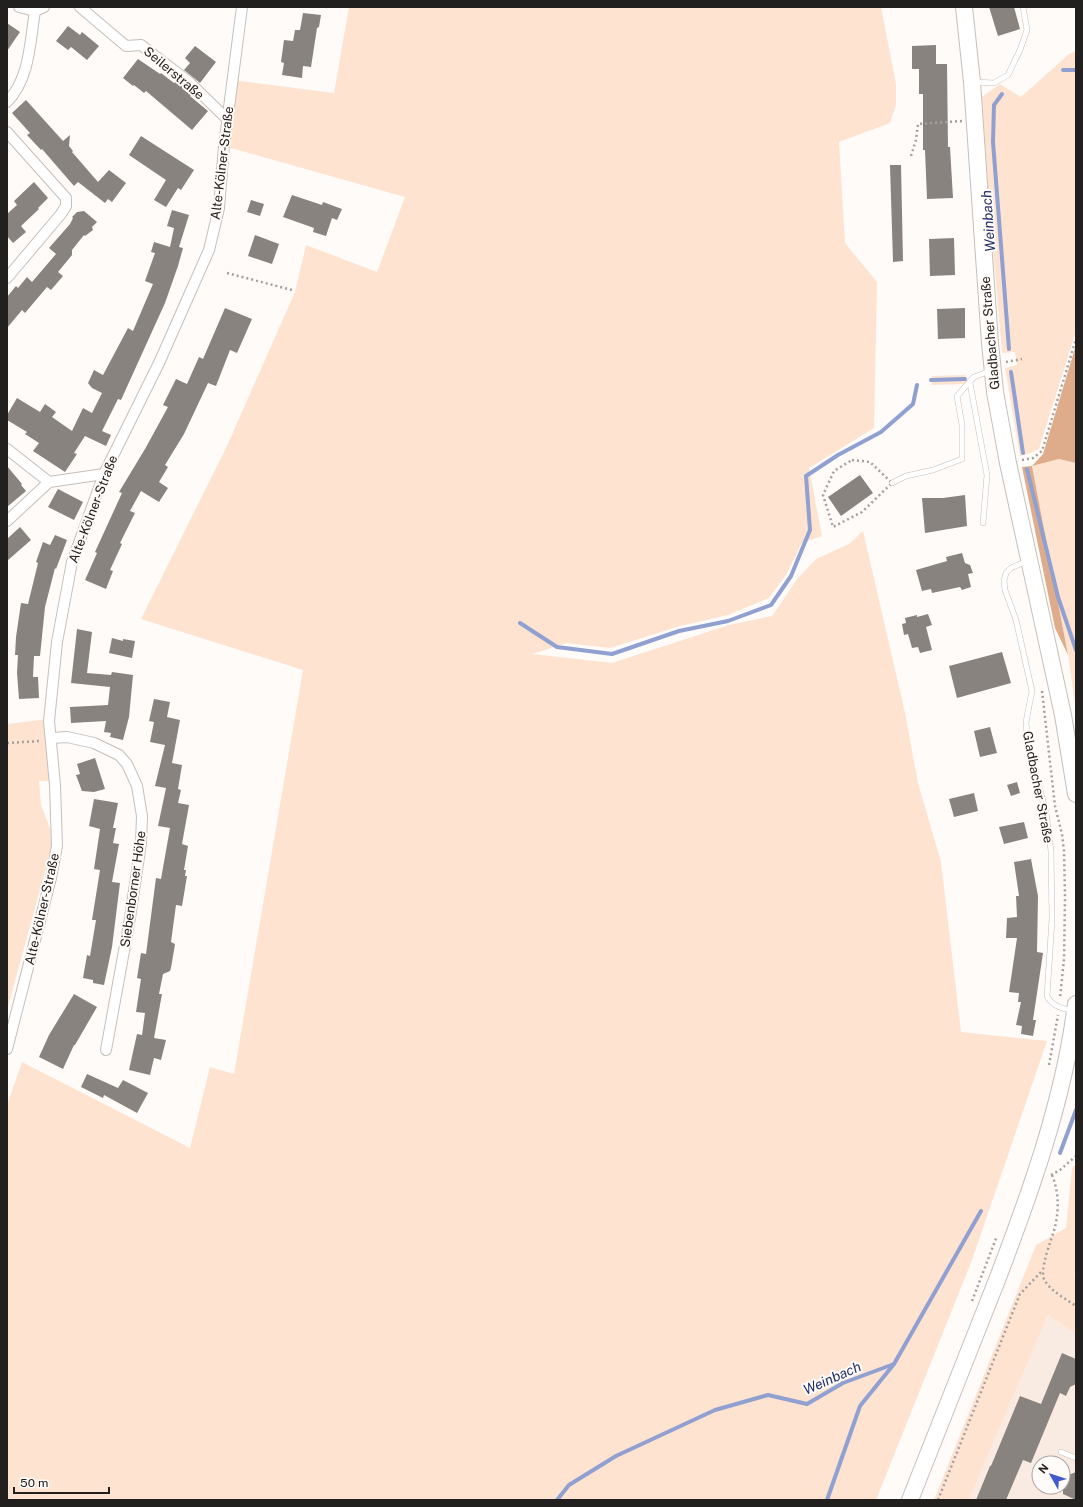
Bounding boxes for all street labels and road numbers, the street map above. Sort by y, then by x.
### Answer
street label: Seilerstraße [141,43,207,103]
street label: Alte-Kölner-Straße [208,105,236,221]
street label: Gladbacher Straße [978,276,1002,390]
street label: Alte-Kölner-Straße [66,453,120,565]
street label: Gladbacher Straße [1020,730,1056,844]
street label: Siebenborner Höhe [117,830,149,948]
street label: Alte-Kölner-Straße [22,852,62,966]

